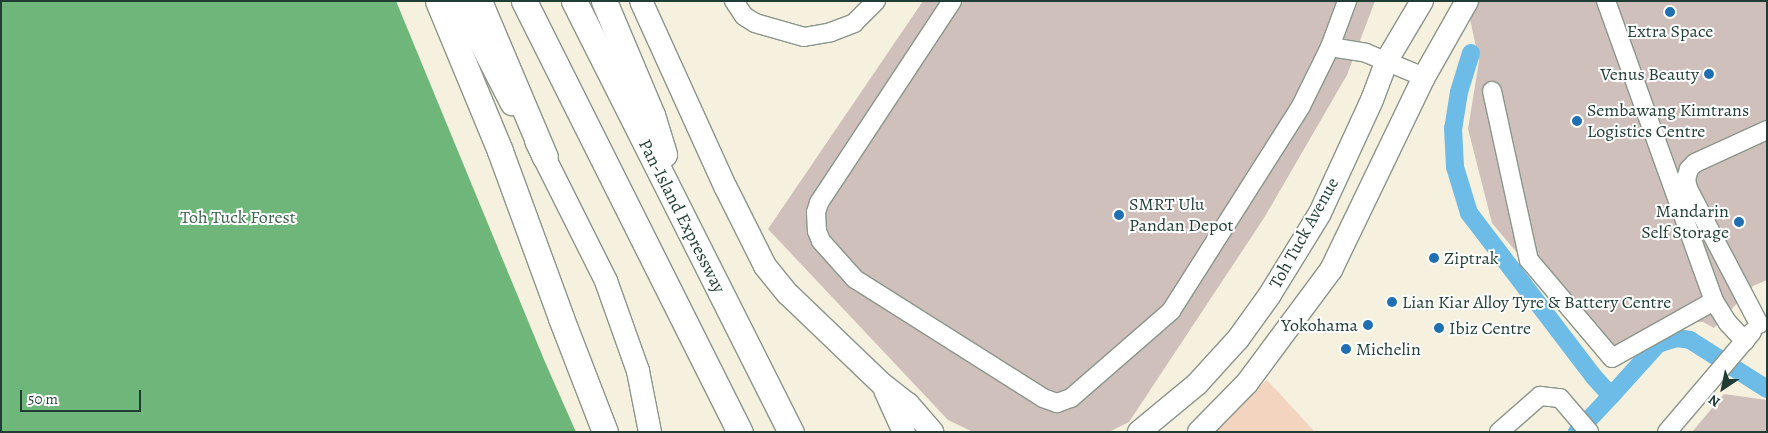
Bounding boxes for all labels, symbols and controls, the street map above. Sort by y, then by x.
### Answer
marker: Extra Space [1664,6,1676,18]
place label: Extra Space [1627,20,1713,42]
place label: Venus Beauty [1600,63,1699,85]
marker: Venus Beauty [1703,68,1715,80]
place label: Sembawang Kimtrans Logistics Centre [1587,100,1749,142]
marker: Sembawang Kimtrans Logistics Centre [1571,115,1583,127]
street label: Pan-Island Expressway [634,135,730,297]
street label: Toh Tuck Avenue [1265,174,1343,292]
place label: SMRT Ulu Pandan Depot [1129,194,1233,236]
place label: Mandarin Self Storage [1641,201,1729,243]
park label: Toh Tuck Forest [180,206,296,228]
marker: SMRT Ulu Pandan Depot [1113,209,1125,221]
marker: Mandarin Self Storage [1733,216,1745,228]
place label: Ziptrak [1444,247,1499,269]
marker: Ziptrak [1428,252,1440,264]
place label: Lian Kiar Alloy Tyre & Battery Centre [1402,291,1671,313]
marker: Lian Kiar Alloy Tyre & Battery Centre [1386,296,1398,308]
place label: Yokohama [1281,314,1358,336]
place label: Ibiz Centre [1449,317,1531,339]
marker: Yokohama [1362,319,1374,331]
marker: Ibiz Centre [1433,322,1445,334]
place label: Michelin [1356,338,1421,360]
marker: Michelin [1340,343,1352,355]
north arrow [1698,363,1748,413]
scale bar [22,380,144,412]
text: 50 m [28,389,58,409]
text: N [1705,390,1724,412]

